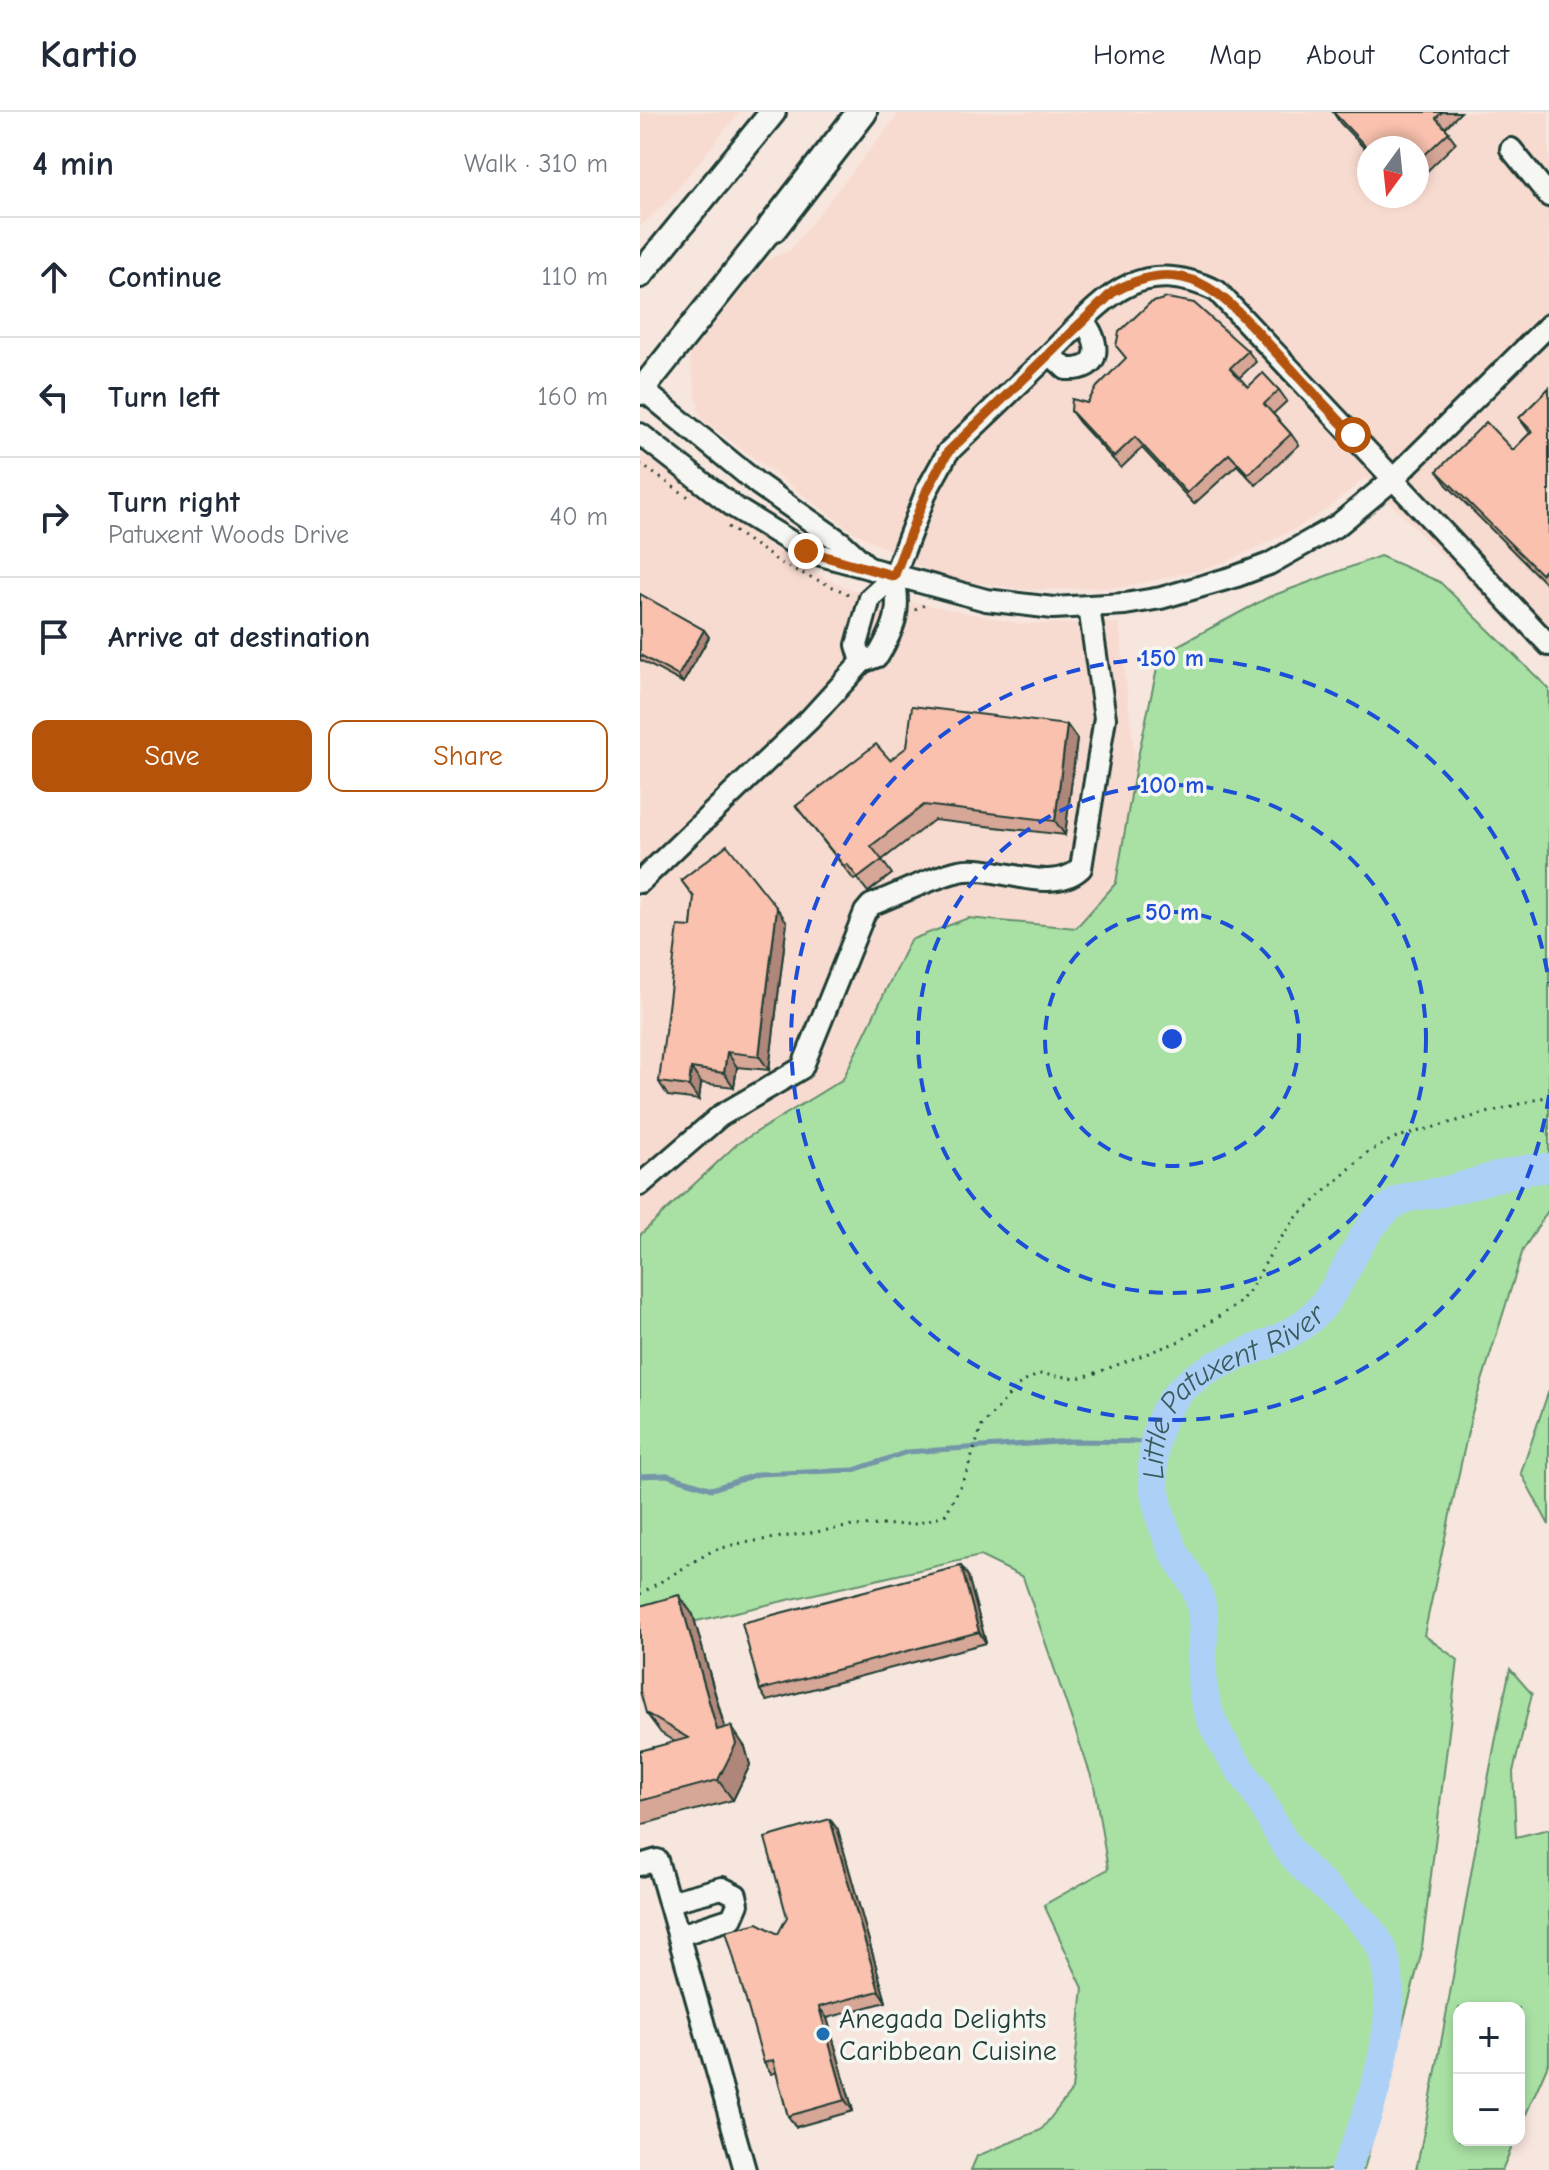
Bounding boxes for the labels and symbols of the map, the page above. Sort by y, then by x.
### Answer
north arrow [1357,136,1429,208]
route start [1335,417,1371,453]
route end [788,533,824,569]
text: 150 m [1140,644,1204,672]
text: 100 m [1140,771,1204,799]
text: 50 m [1145,898,1199,926]
centre of rings [1158,1025,1186,1053]
water label: Little Patuxent River [1136,1296,1333,1480]
place label: Anegada Delights Caribbean Cuisine [839,2003,1057,2067]
marker: Anegada Delights Caribbean Cuisine [814,2025,832,2043]

